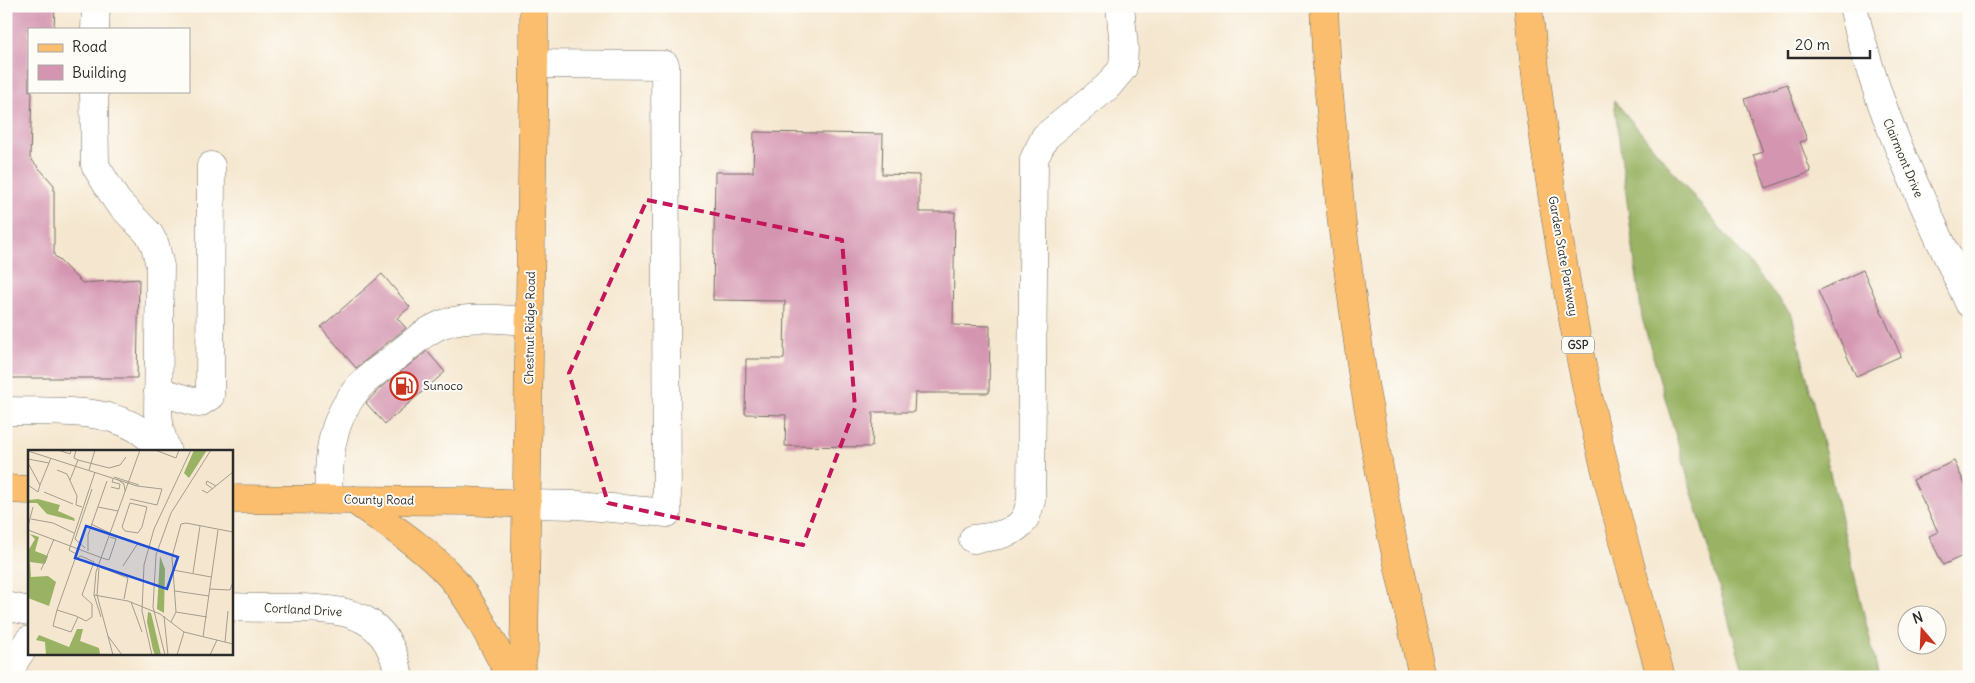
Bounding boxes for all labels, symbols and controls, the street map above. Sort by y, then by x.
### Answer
legend [28,28,190,92]
scale bar [1788,28,1870,60]
text: 20 m [1795,35,1830,54]
text: Road [72,37,107,56]
text: Building [72,63,127,82]
street label: Clairmont Drive [1880,116,1927,200]
street label: Garden State Parkway [1546,195,1581,317]
street label: Chestnut Ridge Road [521,271,538,385]
road number: GSP [1562,336,1594,354]
fuel station icon: Sunoco [389,371,419,401]
place label: Sunoco [423,378,463,393]
inset map [28,450,232,656]
street label: County Road [344,491,414,508]
street label: Cortland Drive [264,600,342,619]
north arrow [1898,606,1948,656]
text: N [1910,608,1925,628]

